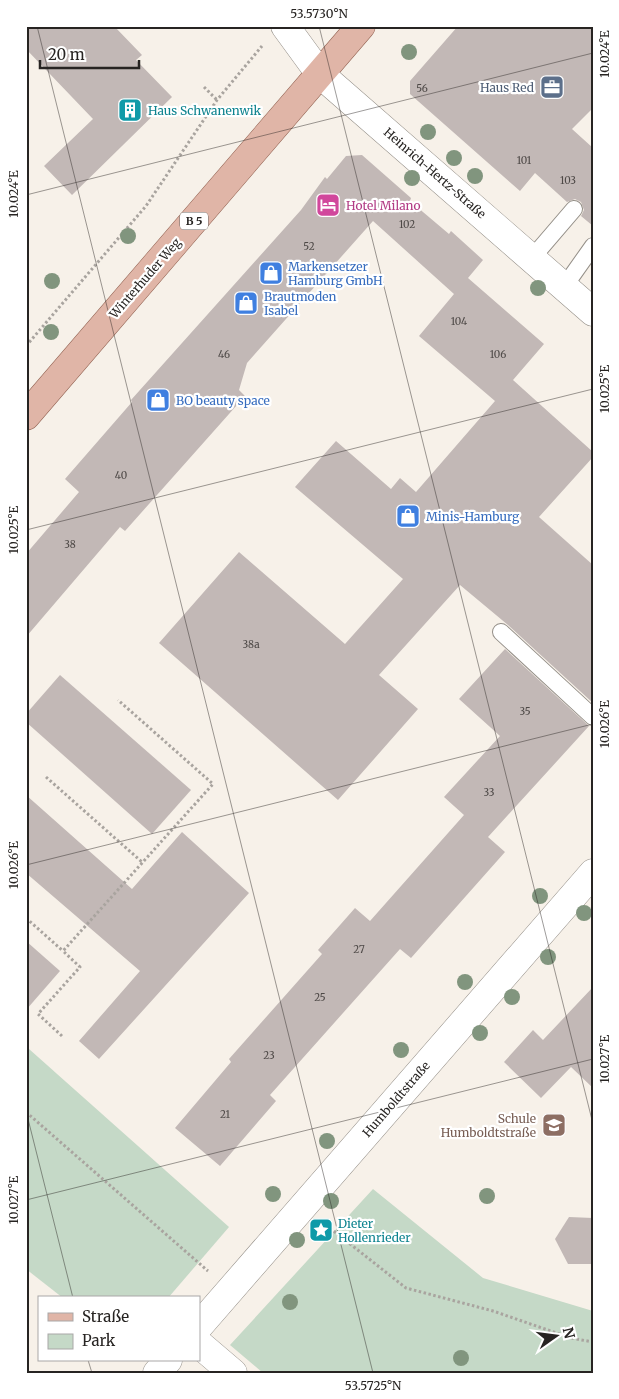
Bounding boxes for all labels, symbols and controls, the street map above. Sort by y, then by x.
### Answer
text: 53.5730°N [290,6,348,21]
text: 10.024°E [597,30,612,78]
scale bar [40,38,139,70]
text: 20 m [48,45,85,64]
office icon: Haus Red [539,74,565,100]
place label: Haus Red [480,80,534,95]
house number: 56 [416,82,428,95]
building icon: Haus Schwanenwik [117,97,143,123]
place label: Haus Schwanenwik [148,103,261,118]
street label: Heinrich-Hertz-Straße [381,125,489,221]
house number: 101 [517,154,532,167]
text: 10.024°E [6,170,21,218]
house number: 103 [560,174,576,187]
hotel icon: Hotel Milano [315,192,341,218]
place label: Hotel Milano [346,198,421,213]
road number: B 5 [180,212,208,230]
house number: 102 [399,218,415,231]
street label: Winterhuder Weg [105,234,184,322]
house number: 52 [303,240,315,253]
place label: Markensetzer Hamburg GmbH [288,259,383,288]
shop icon: Markensetzer Hamburg GmbH [258,260,284,286]
place label: Brautmoden Isabel [264,289,336,318]
shop icon: Brautmoden Isabel [233,290,259,316]
house number: 104 [451,315,467,328]
house number: 46 [218,348,230,361]
house number: 106 [490,348,506,361]
text: 10.025°E [597,365,612,413]
shop icon: BO beauty space [145,387,171,413]
place label: BO beauty space [176,393,270,408]
house number: 40 [115,469,127,482]
shop icon: Minis-Hamburg [395,503,421,529]
text: 10.025°E [6,506,21,554]
place label: Minis-Hamburg [426,509,520,524]
house number: 38 [64,538,76,551]
house number: 38a [242,638,260,651]
text: 10.026°E [597,700,612,748]
house number: 35 [519,705,531,718]
house number: 33 [484,786,495,799]
text: 10.026°E [6,841,21,889]
house number: 27 [353,943,365,956]
house number: 25 [314,991,326,1004]
text: 10.027°E [597,1034,612,1083]
house number: 23 [263,1049,275,1062]
street label: Humboldtstraße [359,1058,433,1140]
house number: 21 [220,1108,231,1121]
place label: Schule Humboldtstraße [441,1111,536,1140]
school or university icon: Schule Humboldtstraße [541,1112,567,1138]
text: 10.027°E [6,1175,21,1224]
place label: Dieter Hollenrieder [338,1216,411,1245]
place icon: Dieter Hollenrieder [308,1217,334,1243]
legend [38,1296,200,1362]
text: Straße [82,1307,129,1326]
north arrow [532,1312,582,1362]
text: N [559,1325,579,1340]
text: Park [82,1331,116,1350]
text: 53.5725°N [345,1378,402,1393]

